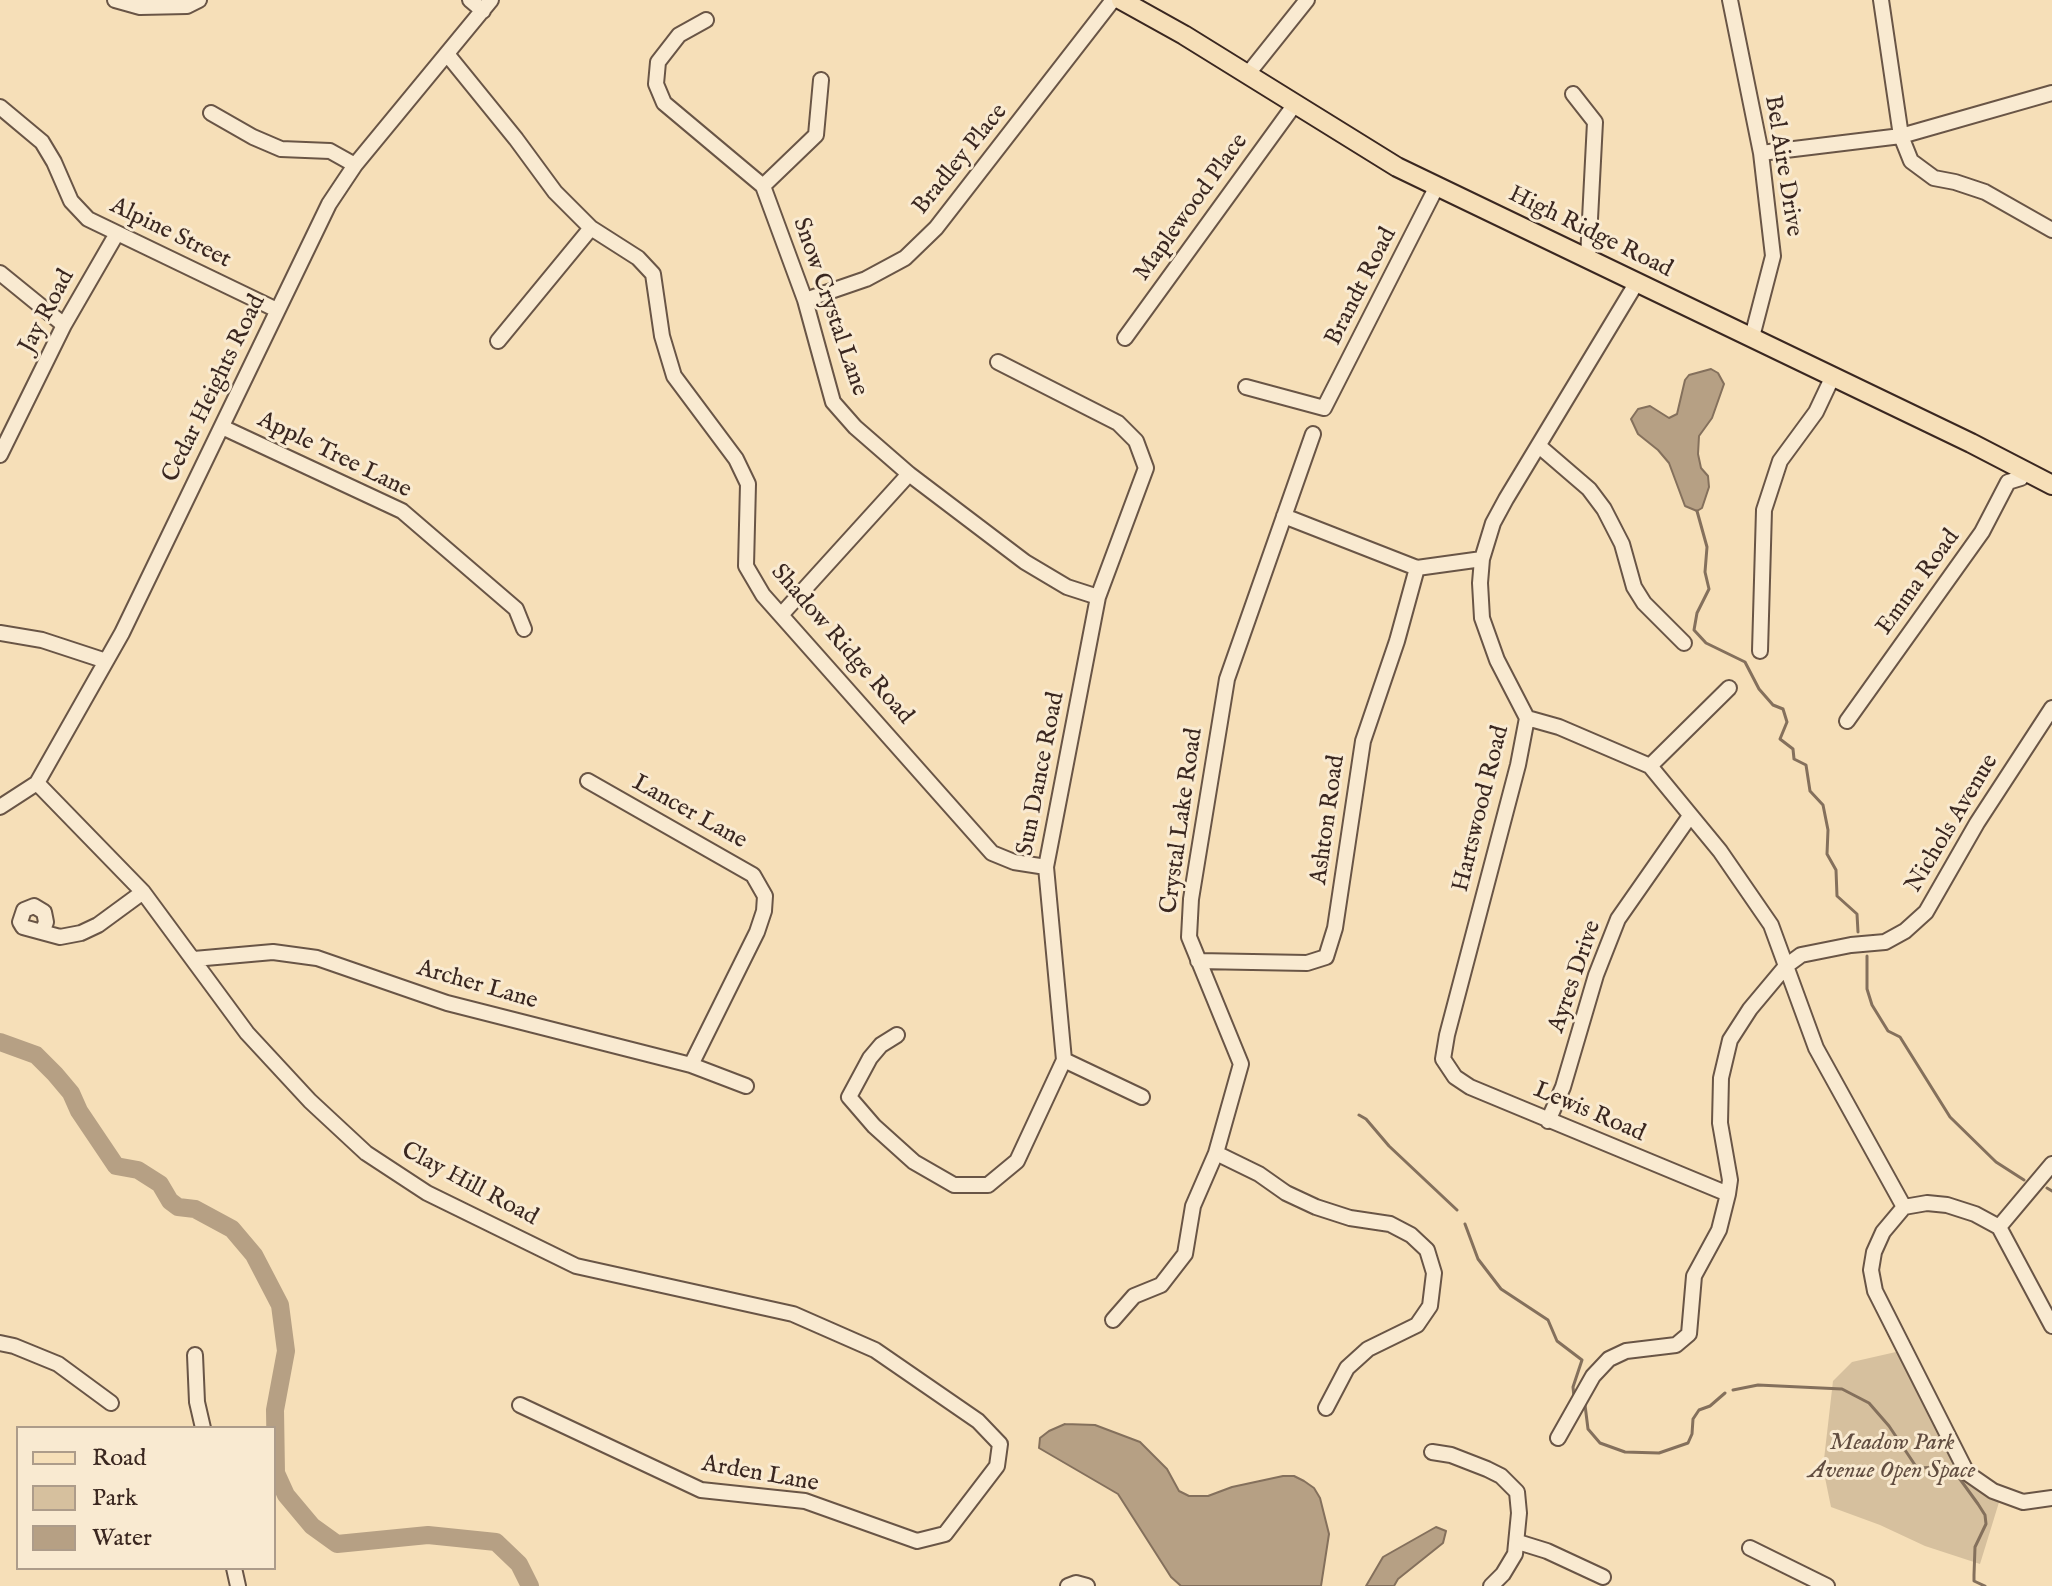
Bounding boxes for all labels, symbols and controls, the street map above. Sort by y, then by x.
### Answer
street label: Bel Aire Drive [1757,93,1807,239]
street label: Bradley Place [907,99,1015,221]
street label: Maplewood Place [1129,129,1255,287]
street label: High Ridge Road [1503,181,1677,285]
street label: Alpine Street [105,192,235,276]
street label: Snow Crystal Lane [785,214,873,400]
street label: Brandt Road [1320,223,1404,351]
street label: Jay Road [14,265,82,359]
street label: Cedar Heights Road [157,291,273,487]
street label: Apple Tree Lane [252,406,416,506]
street label: Emma Road [1871,525,1967,641]
street label: Shadow Ridge Road [764,559,918,731]
street label: Sun Dance Road [1012,690,1072,858]
street label: Hartswood Road [1447,723,1517,895]
street label: Crystal Lake Road [1156,726,1210,916]
street label: Nichols Avenue [1900,750,2006,898]
street label: Ashton Road [1306,753,1352,887]
street label: Lancer Lane [627,770,751,856]
street label: Ayres Drive [1543,917,1609,1037]
street label: Archer Lane [413,955,541,1017]
street label: Lewis Road [1529,1077,1649,1149]
street label: Clay Hill Road [396,1137,542,1233]
legend [16,1426,276,1570]
park label: Meadow Park Avenue Open Space [1809,1430,1975,1486]
text: Road [92,1443,146,1474]
street label: Arden Lane [699,1451,821,1499]
text: Park [92,1483,138,1514]
text: Water [92,1523,152,1554]

